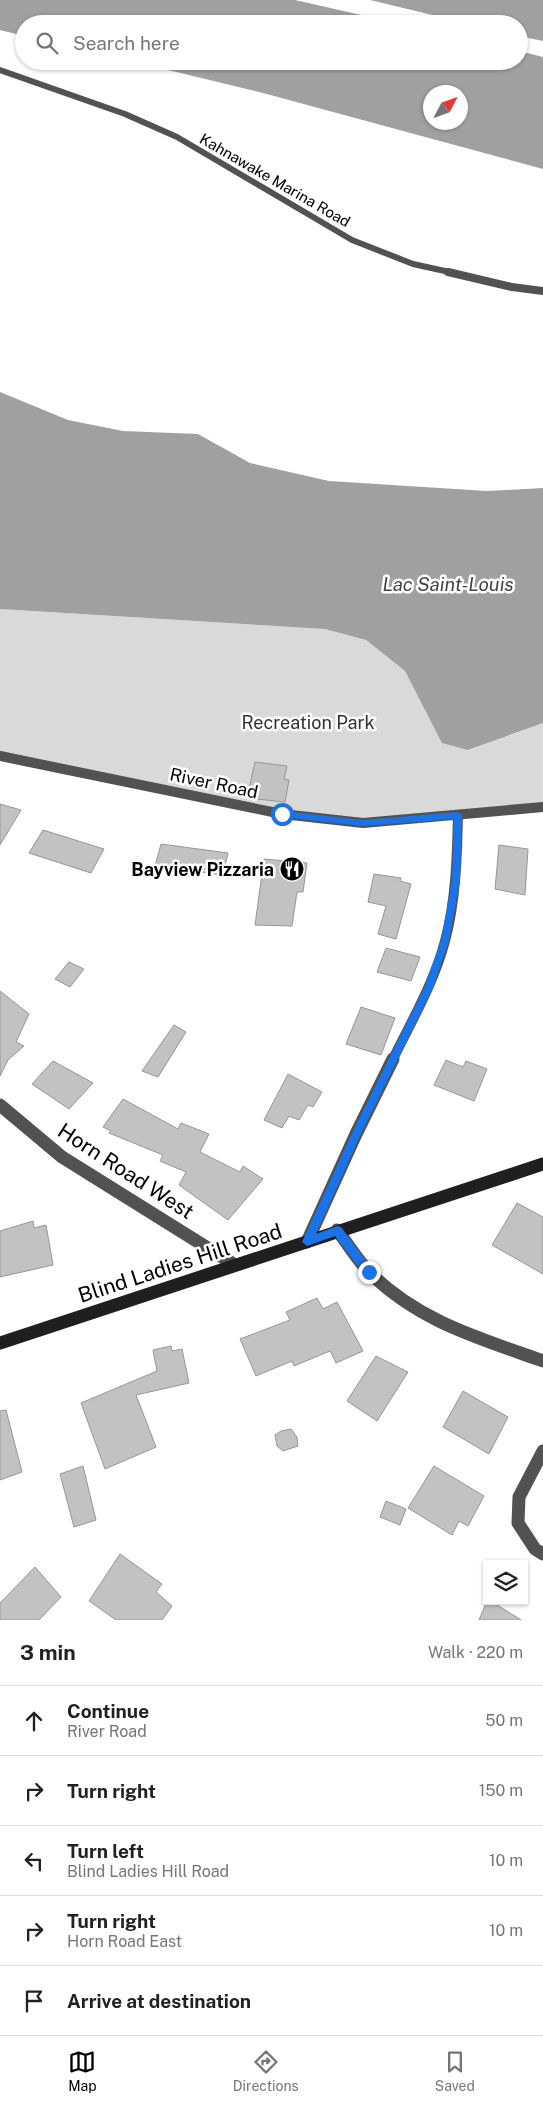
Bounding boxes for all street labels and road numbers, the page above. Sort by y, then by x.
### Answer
street label: Kahnawake Marina Road [197,130,353,230]
street label: River Road [168,763,260,803]
street label: Horn Road West [53,1118,199,1224]
street label: Blind Ladies Hill Road [75,1218,285,1308]

